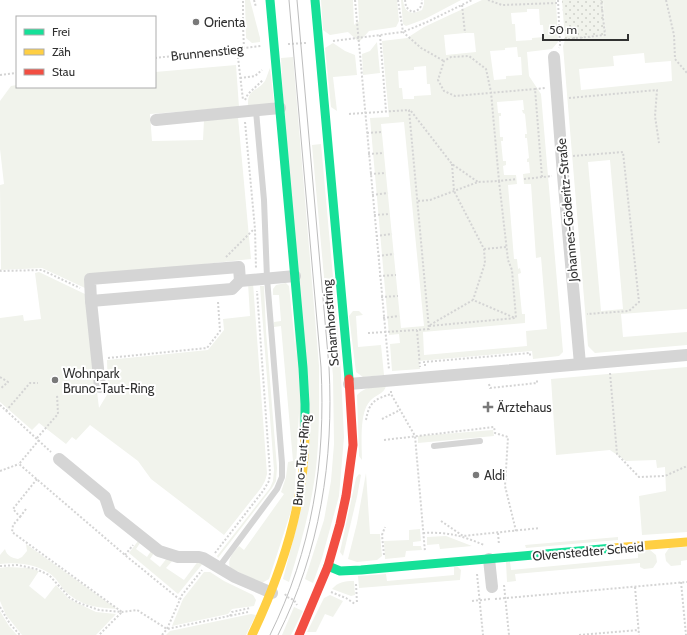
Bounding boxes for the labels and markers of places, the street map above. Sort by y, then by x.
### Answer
place label: Orienta [204,14,246,30]
marker: Orienta [191,17,201,27]
place label: Wohnpark Bruno-Taut-Ring [63,365,155,396]
marker: Wohnpark Bruno-Taut-Ring [50,375,60,385]
place label: Ärztehaus [497,399,552,415]
marker: Ärztehaus [482,401,494,413]
place label: Aldi [484,467,505,483]
marker: Aldi [471,470,481,480]

